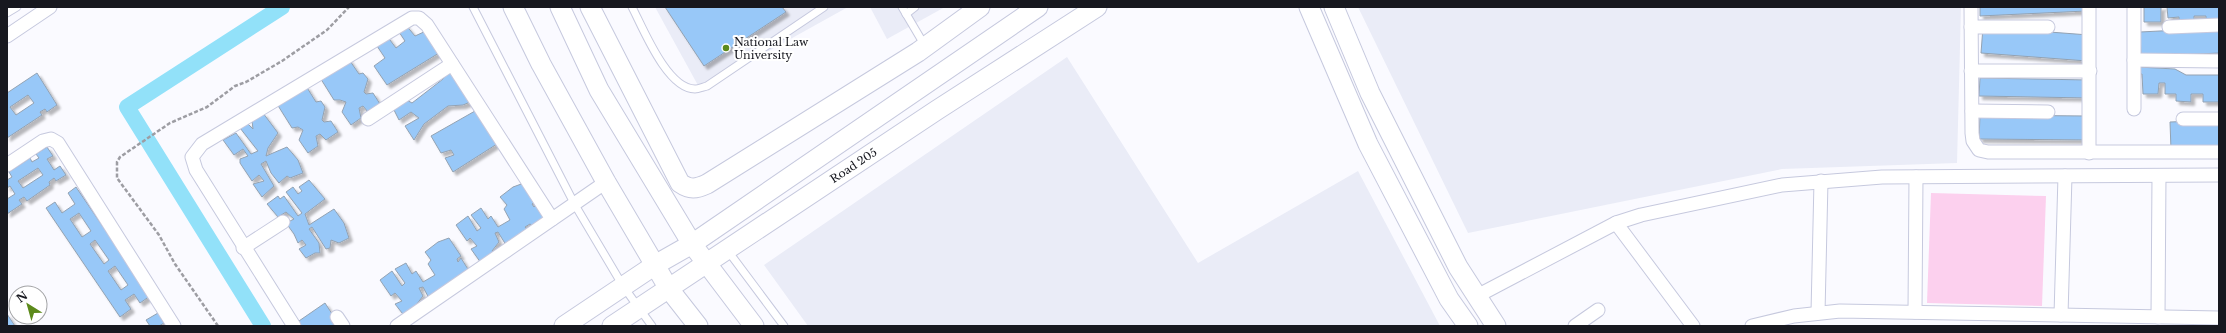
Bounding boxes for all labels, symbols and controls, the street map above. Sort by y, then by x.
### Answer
place label: National Law University [734,35,809,62]
marker: National Law University [721,43,731,53]
street label: Road 205 [827,145,880,186]
north arrow [8,285,48,325]
text: N [14,288,31,306]

